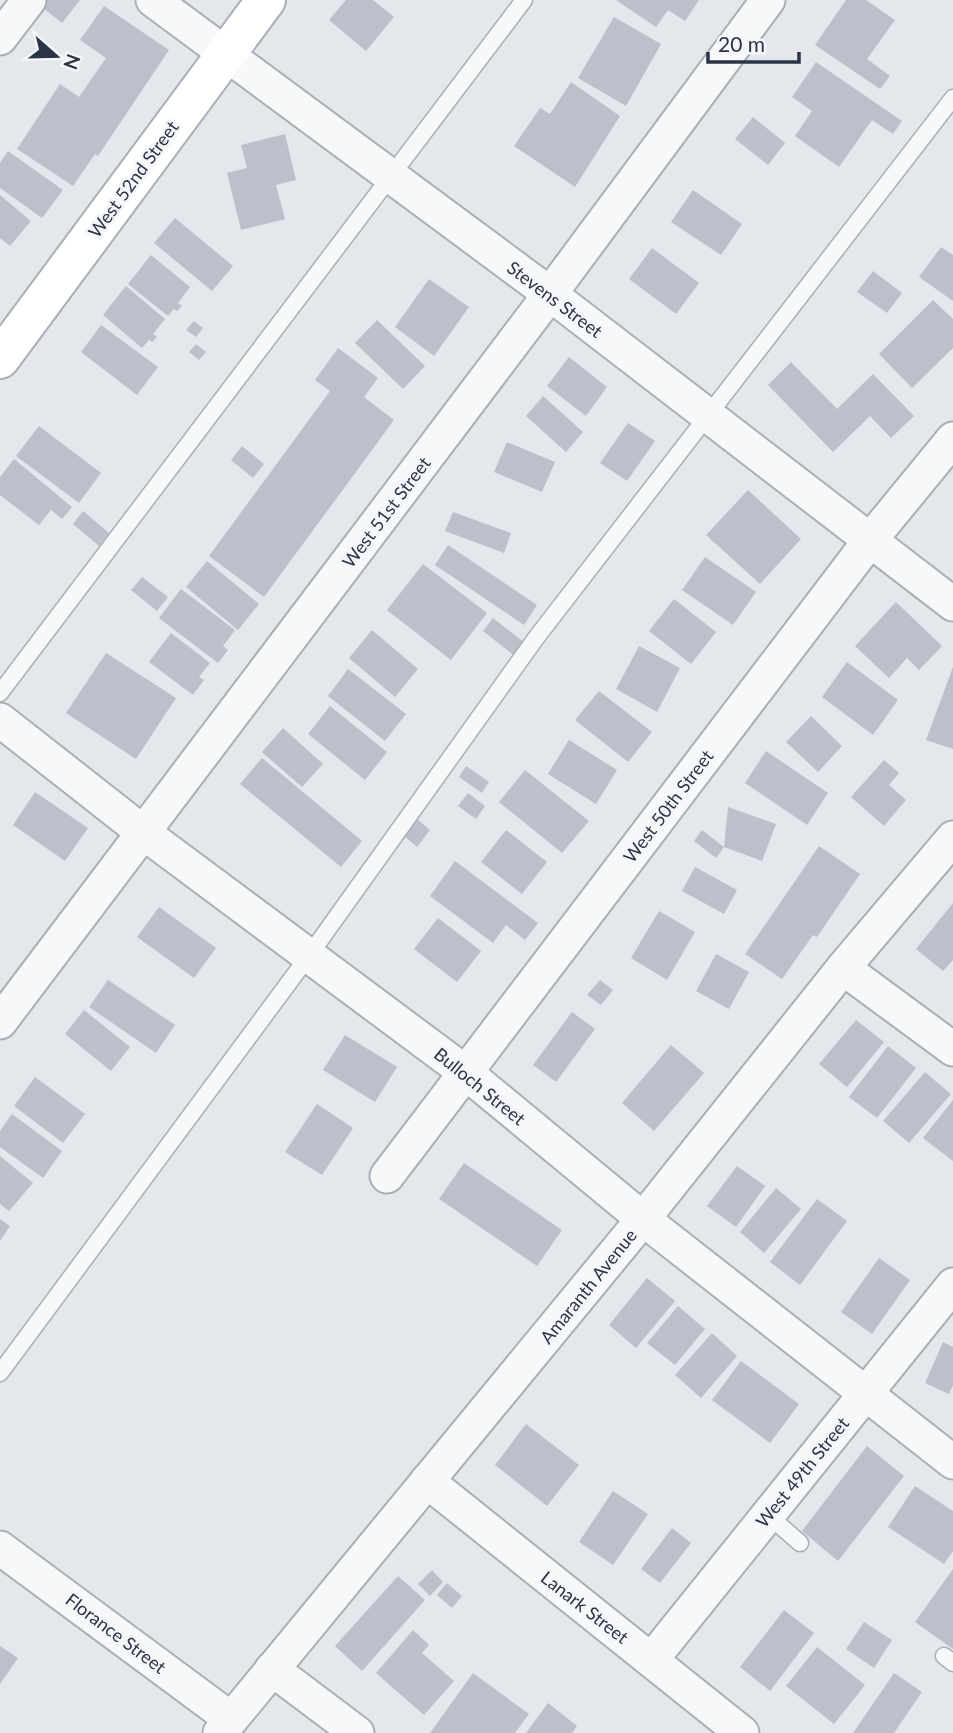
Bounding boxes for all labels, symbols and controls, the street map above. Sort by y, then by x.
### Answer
north arrow [21,21,91,91]
scale bar [708,21,799,65]
text: 20 m [718,31,765,56]
text: N [59,51,86,73]
street label: West 52nd Street [83,116,183,242]
street label: Stevens Street [503,256,607,342]
street label: West 51st Street [337,452,435,572]
street label: West 50th Street [618,745,718,867]
street label: Bulloch Street [430,1043,530,1130]
street label: Amaranth Avenue [535,1224,641,1348]
street label: West 49th Street [751,1412,853,1532]
street label: Lanark Street [537,1566,634,1648]
street label: Florance Street [62,1588,171,1678]

